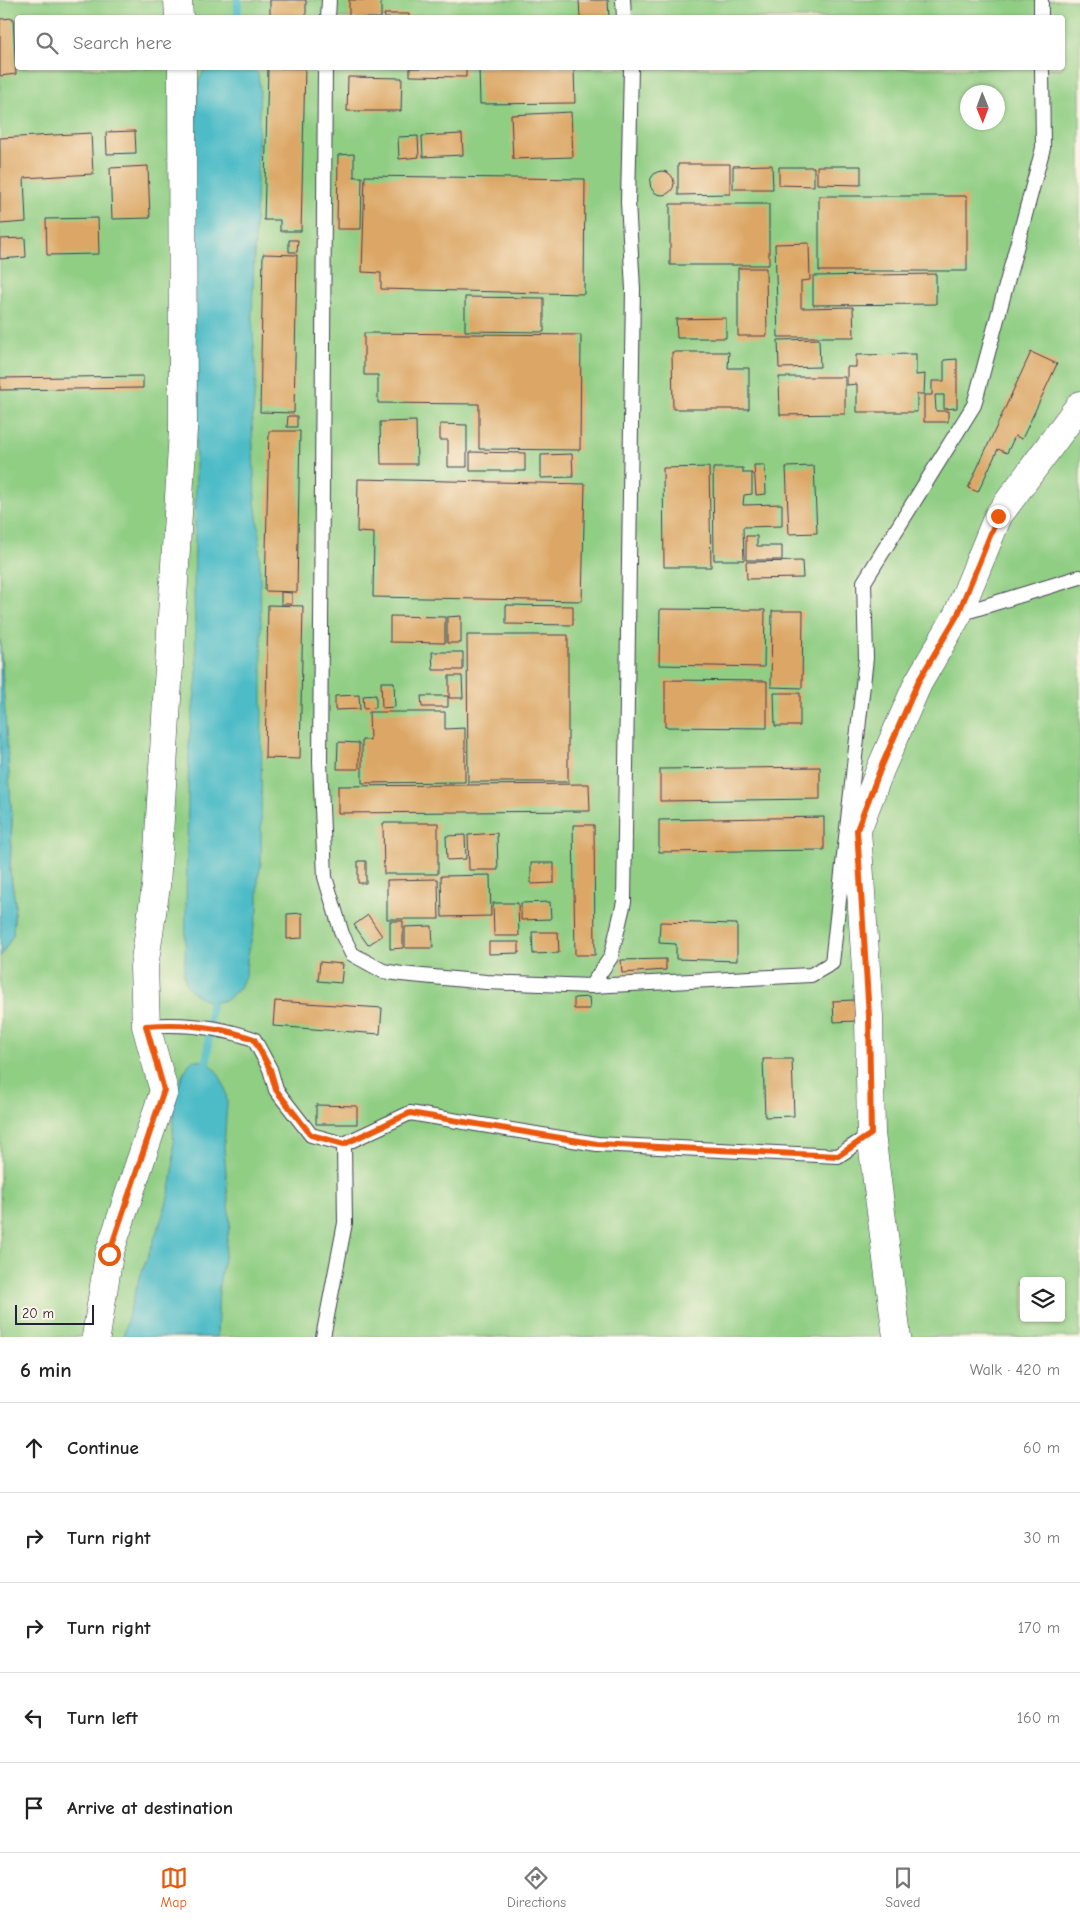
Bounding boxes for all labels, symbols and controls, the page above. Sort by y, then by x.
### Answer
search box [15,15,1065,70]
icon: search [33,29,61,57]
text: Search here [73,32,172,54]
north arrow [960,85,1005,130]
route end [987,505,1010,528]
route start [98,1243,121,1266]
map controls [1020,1277,1065,1322]
button: layers [1020,1277,1065,1322]
scale bar [15,1302,94,1325]
text: 20 m [22,1305,54,1322]
text: 6 min [20,1358,72,1382]
text: Walk · 420 m [970,1361,1060,1379]
icon: ahead [20,1434,48,1462]
text: Continue [67,1437,139,1459]
text: 60 m [1023,1439,1060,1457]
icon: right [20,1524,48,1552]
text: Turn right [67,1527,151,1549]
text: 30 m [1024,1529,1060,1547]
icon: right [20,1614,48,1642]
text: Turn right [67,1617,151,1639]
text: 170 m [1018,1619,1060,1637]
icon: left [20,1704,48,1732]
text: Turn left [67,1707,138,1729]
text: 160 m [1017,1709,1060,1727]
icon: arrive [20,1794,48,1822]
text: Arrive at destination [67,1797,233,1819]
tab: Map [160,1864,188,1911]
tab: Directions [507,1864,566,1911]
tab: Saved [885,1864,920,1911]

